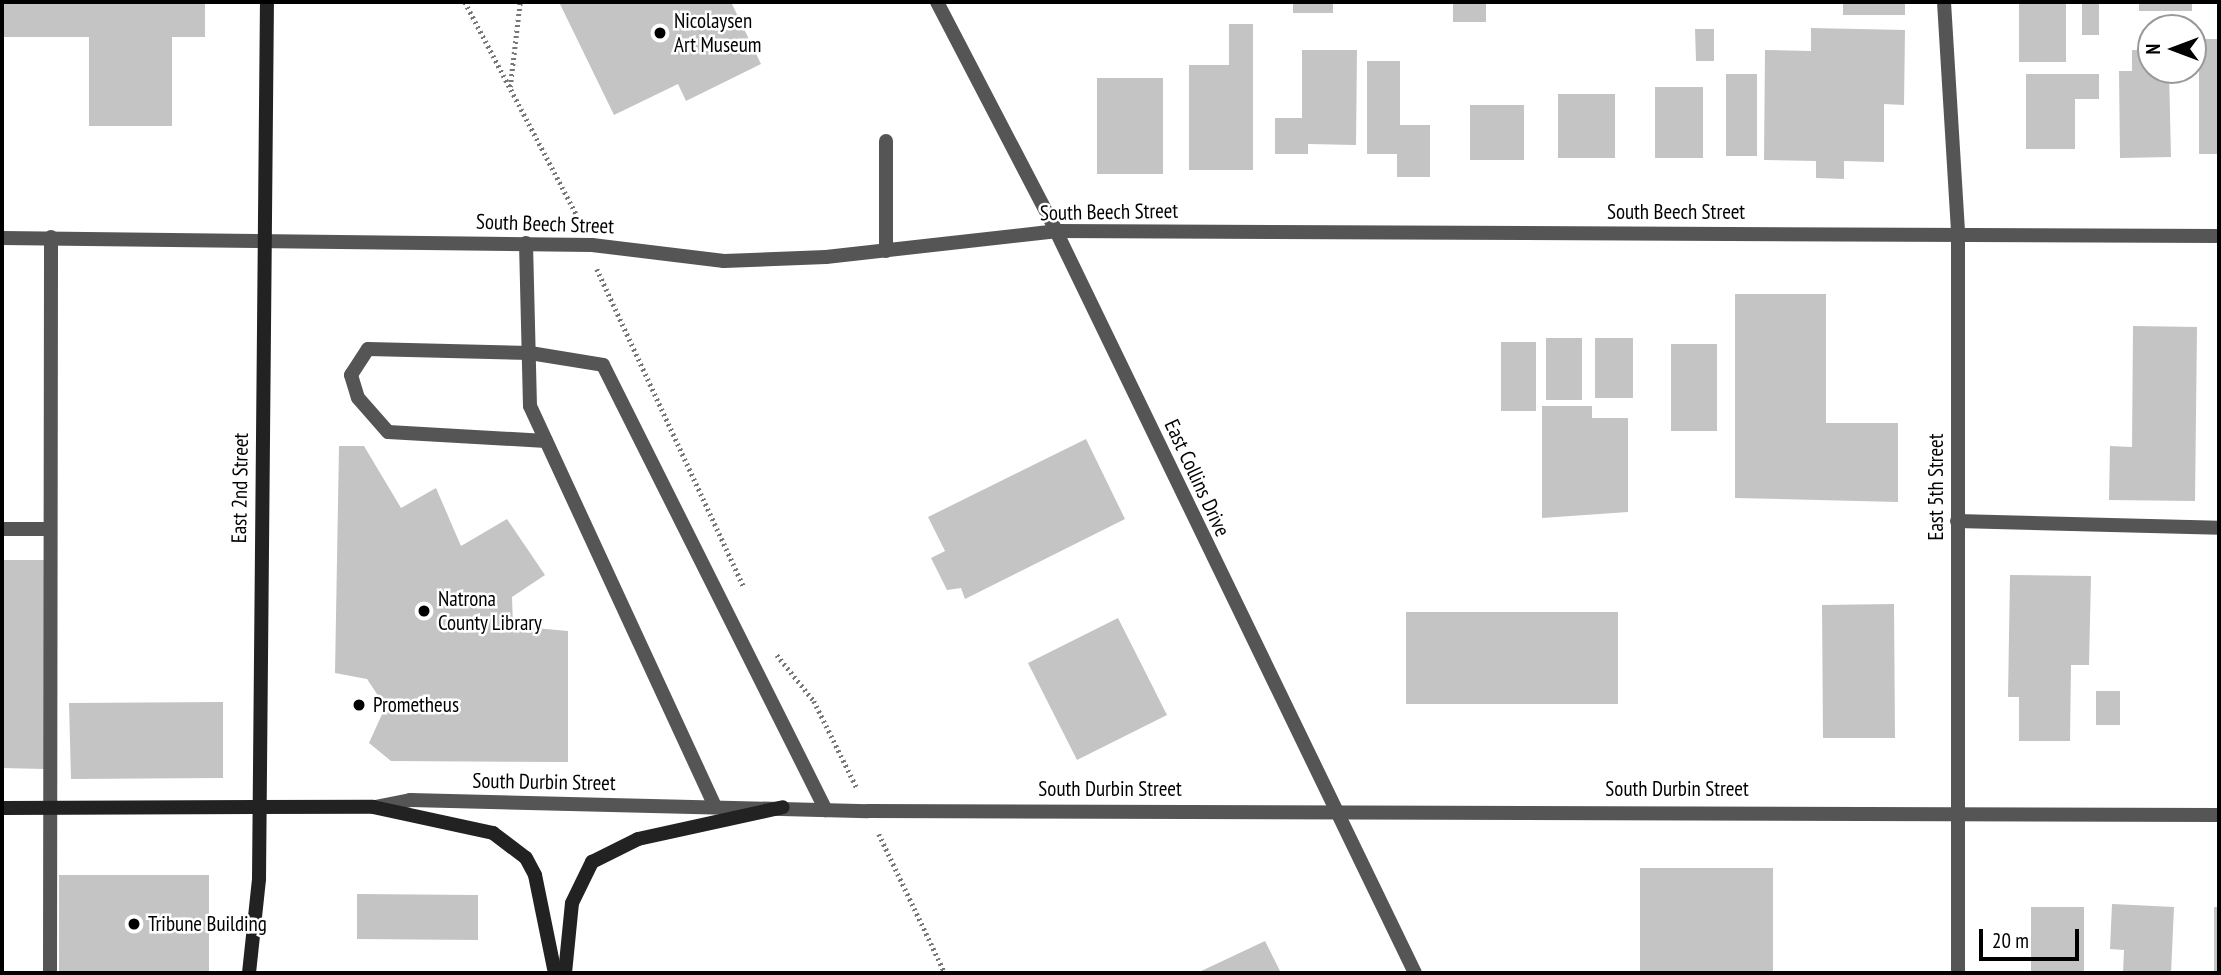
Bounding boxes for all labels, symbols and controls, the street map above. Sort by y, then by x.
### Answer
place label: Nicolaysen Art Museum [674,8,761,58]
north arrow [2137,14,2207,84]
marker: Nicolaysen Art Museum [652,25,668,41]
text: N [2141,44,2165,54]
street label: South Beech Street [1040,198,1178,226]
street label: South Beech Street [1607,199,1745,225]
street label: South Beech Street [476,209,614,239]
street label: East Collins Drive [1159,416,1235,540]
street label: East 2nd Street [226,433,254,543]
street label: East 5th Street [1923,433,1949,541]
place label: Natrona County Library [438,586,543,636]
marker: Natrona County Library [416,603,432,619]
place label: Prometheus [373,692,459,718]
marker: Prometheus [351,697,367,713]
street label: South Durbin Street [472,768,616,796]
street label: South Durbin Street [1038,776,1182,802]
street label: South Durbin Street [1605,776,1749,802]
place label: Tribune Building [148,911,267,937]
marker: Tribune Building [126,916,142,932]
scale bar [1983,916,2083,960]
text: 20 m [1992,927,2029,954]

